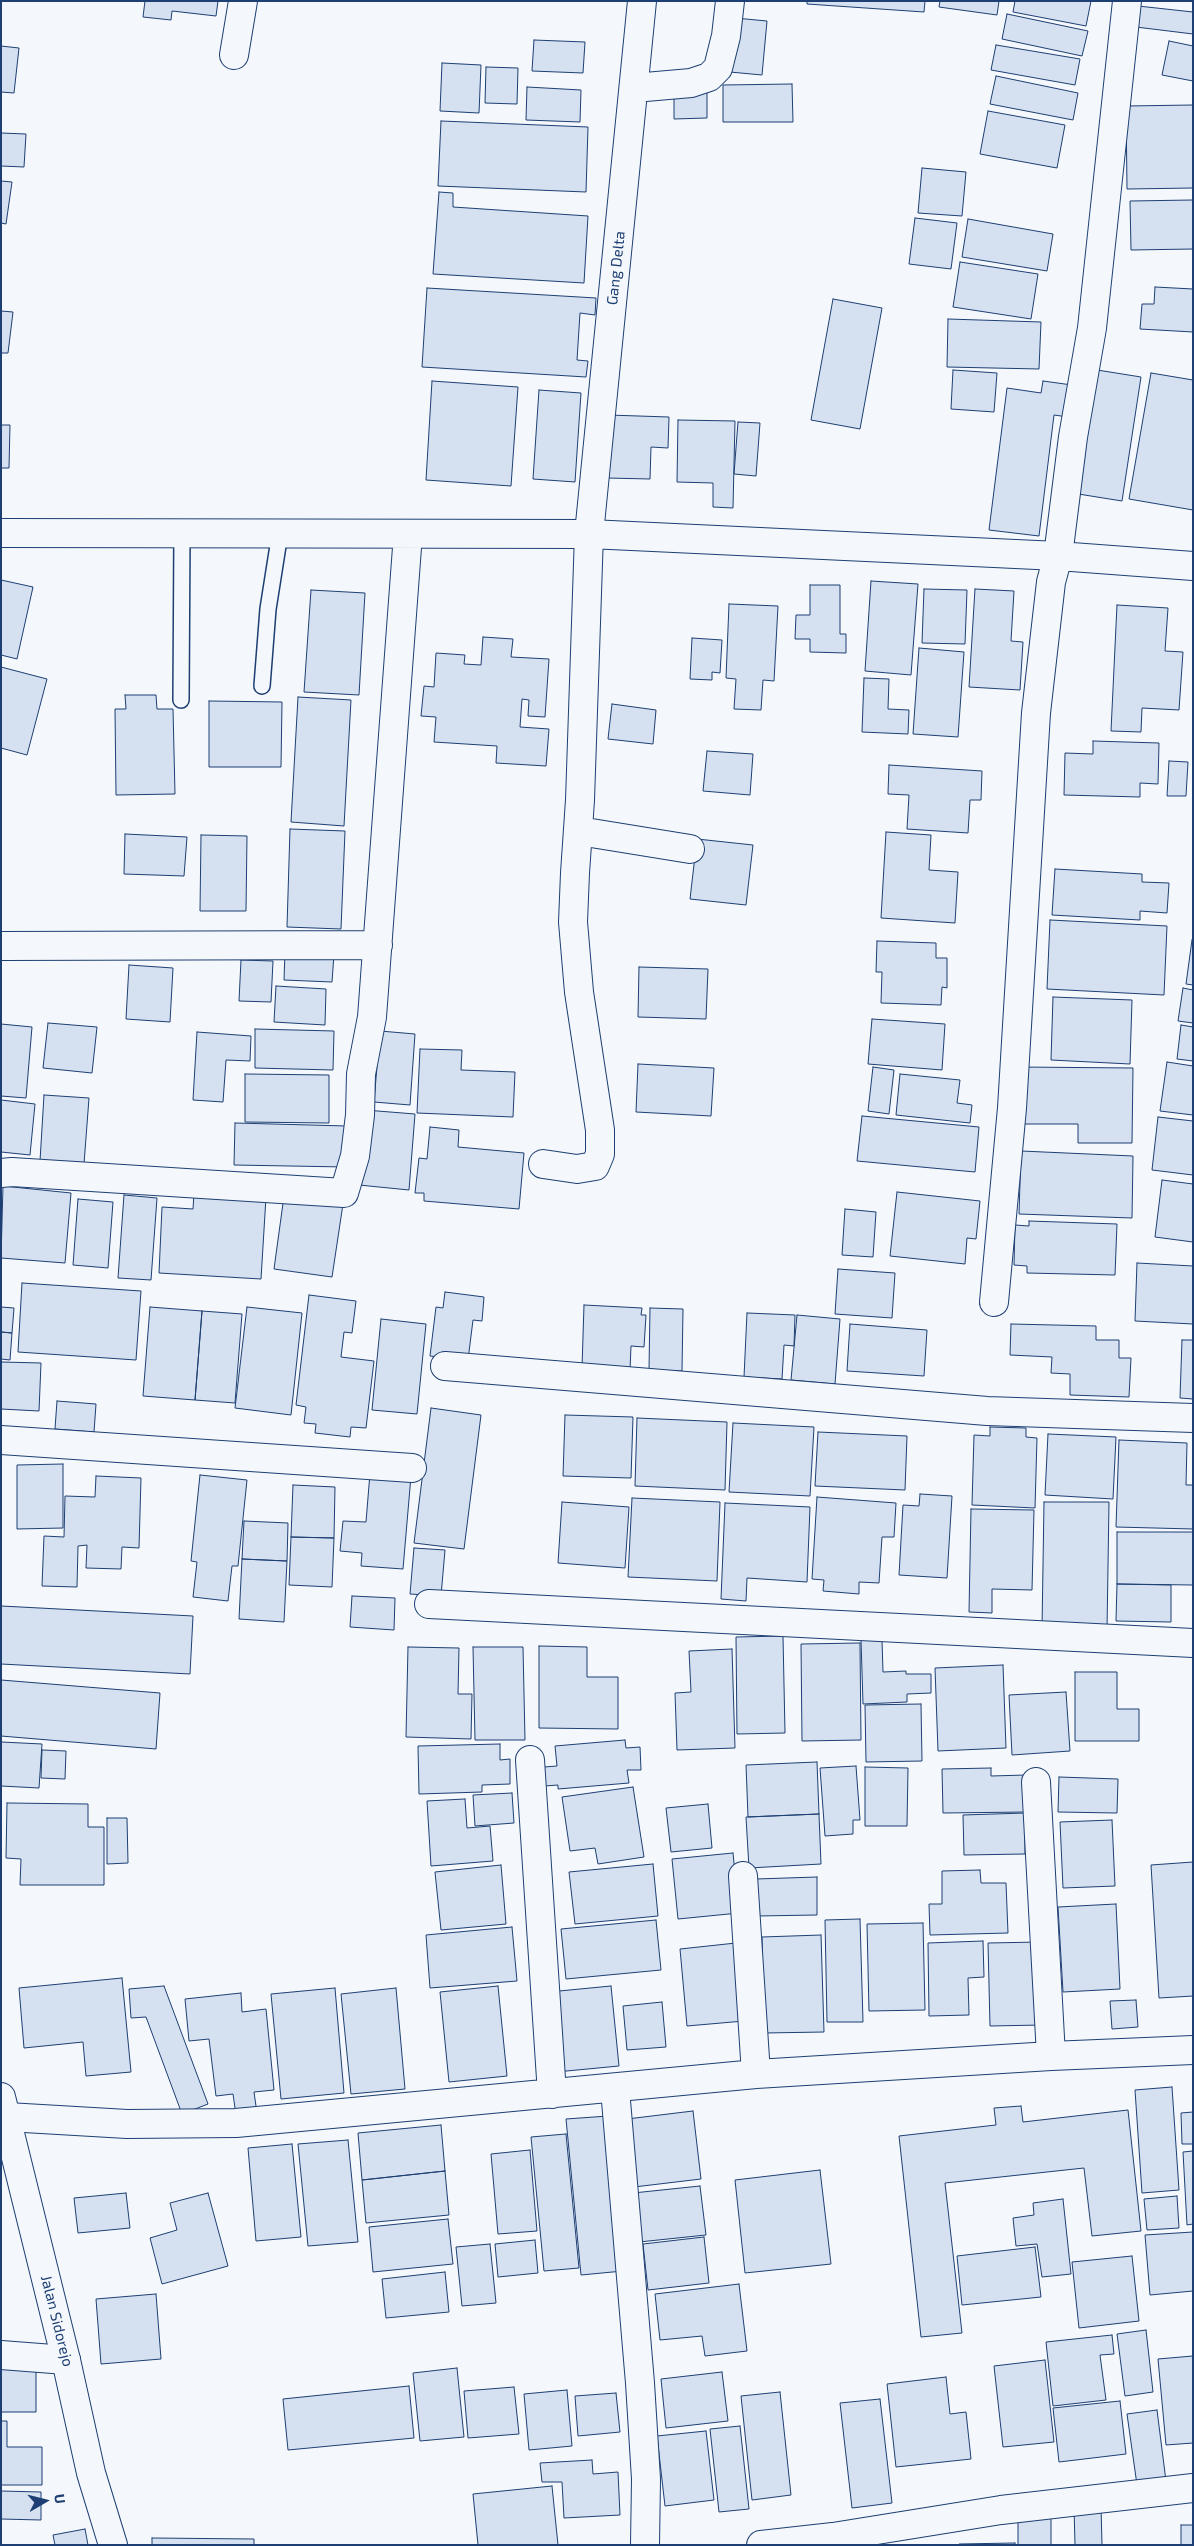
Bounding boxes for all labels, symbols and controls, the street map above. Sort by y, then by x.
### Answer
street label: Gang Delta [603,230,629,306]
street label: Jalan Sidorejo [37,2273,77,2369]
north arrow [20,2476,70,2526]
text: U [51,2493,69,2505]

